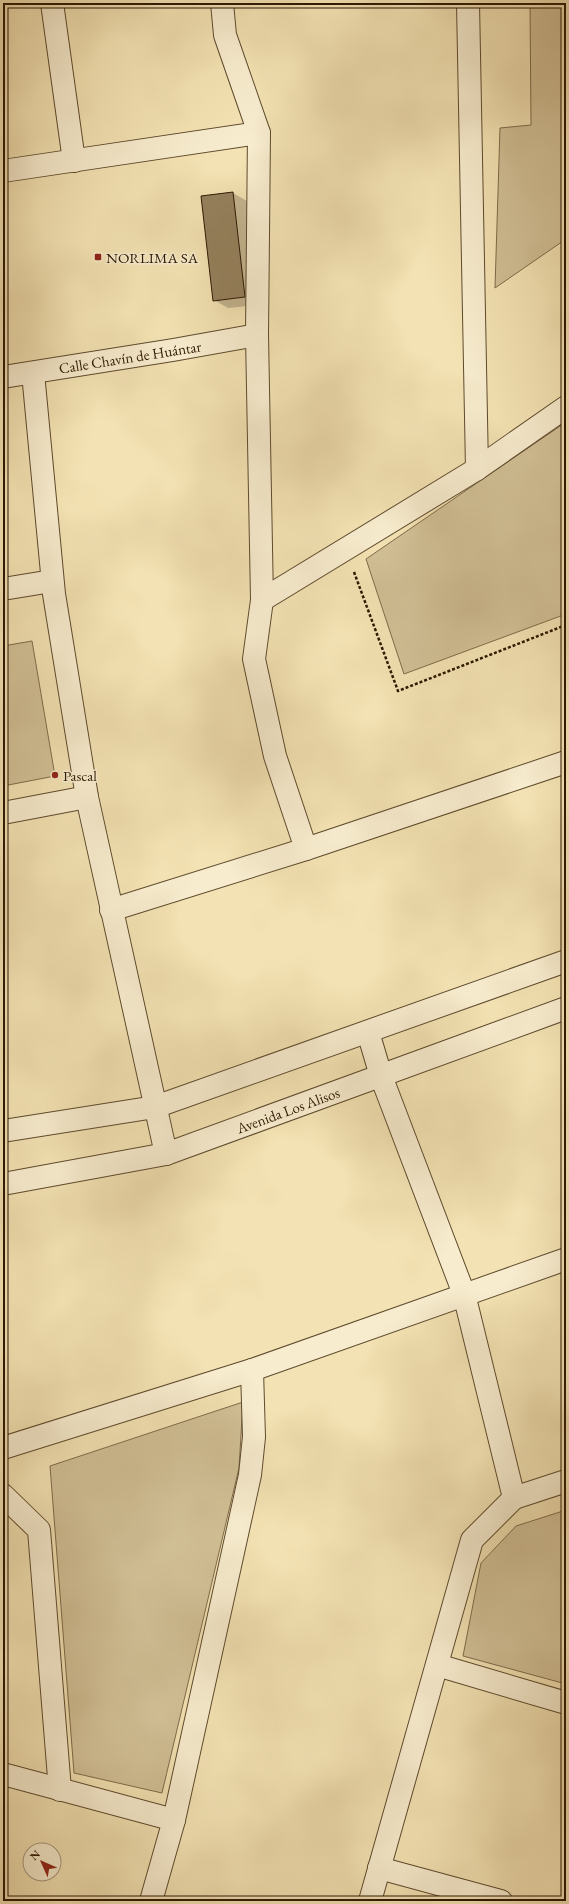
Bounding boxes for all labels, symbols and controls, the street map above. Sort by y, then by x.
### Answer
place label: NORLIMA SA [106,248,199,267]
marker: NORLIMA SA [93,252,103,262]
street label: Calle Chavín de Huántar [57,336,203,378]
place label: Pascal [63,766,97,785]
marker: Pascal [50,770,60,780]
street label: Avenida Los Alisos [233,1082,342,1138]
north arrow [22,1842,62,1882]
text: N [27,1847,43,1863]

